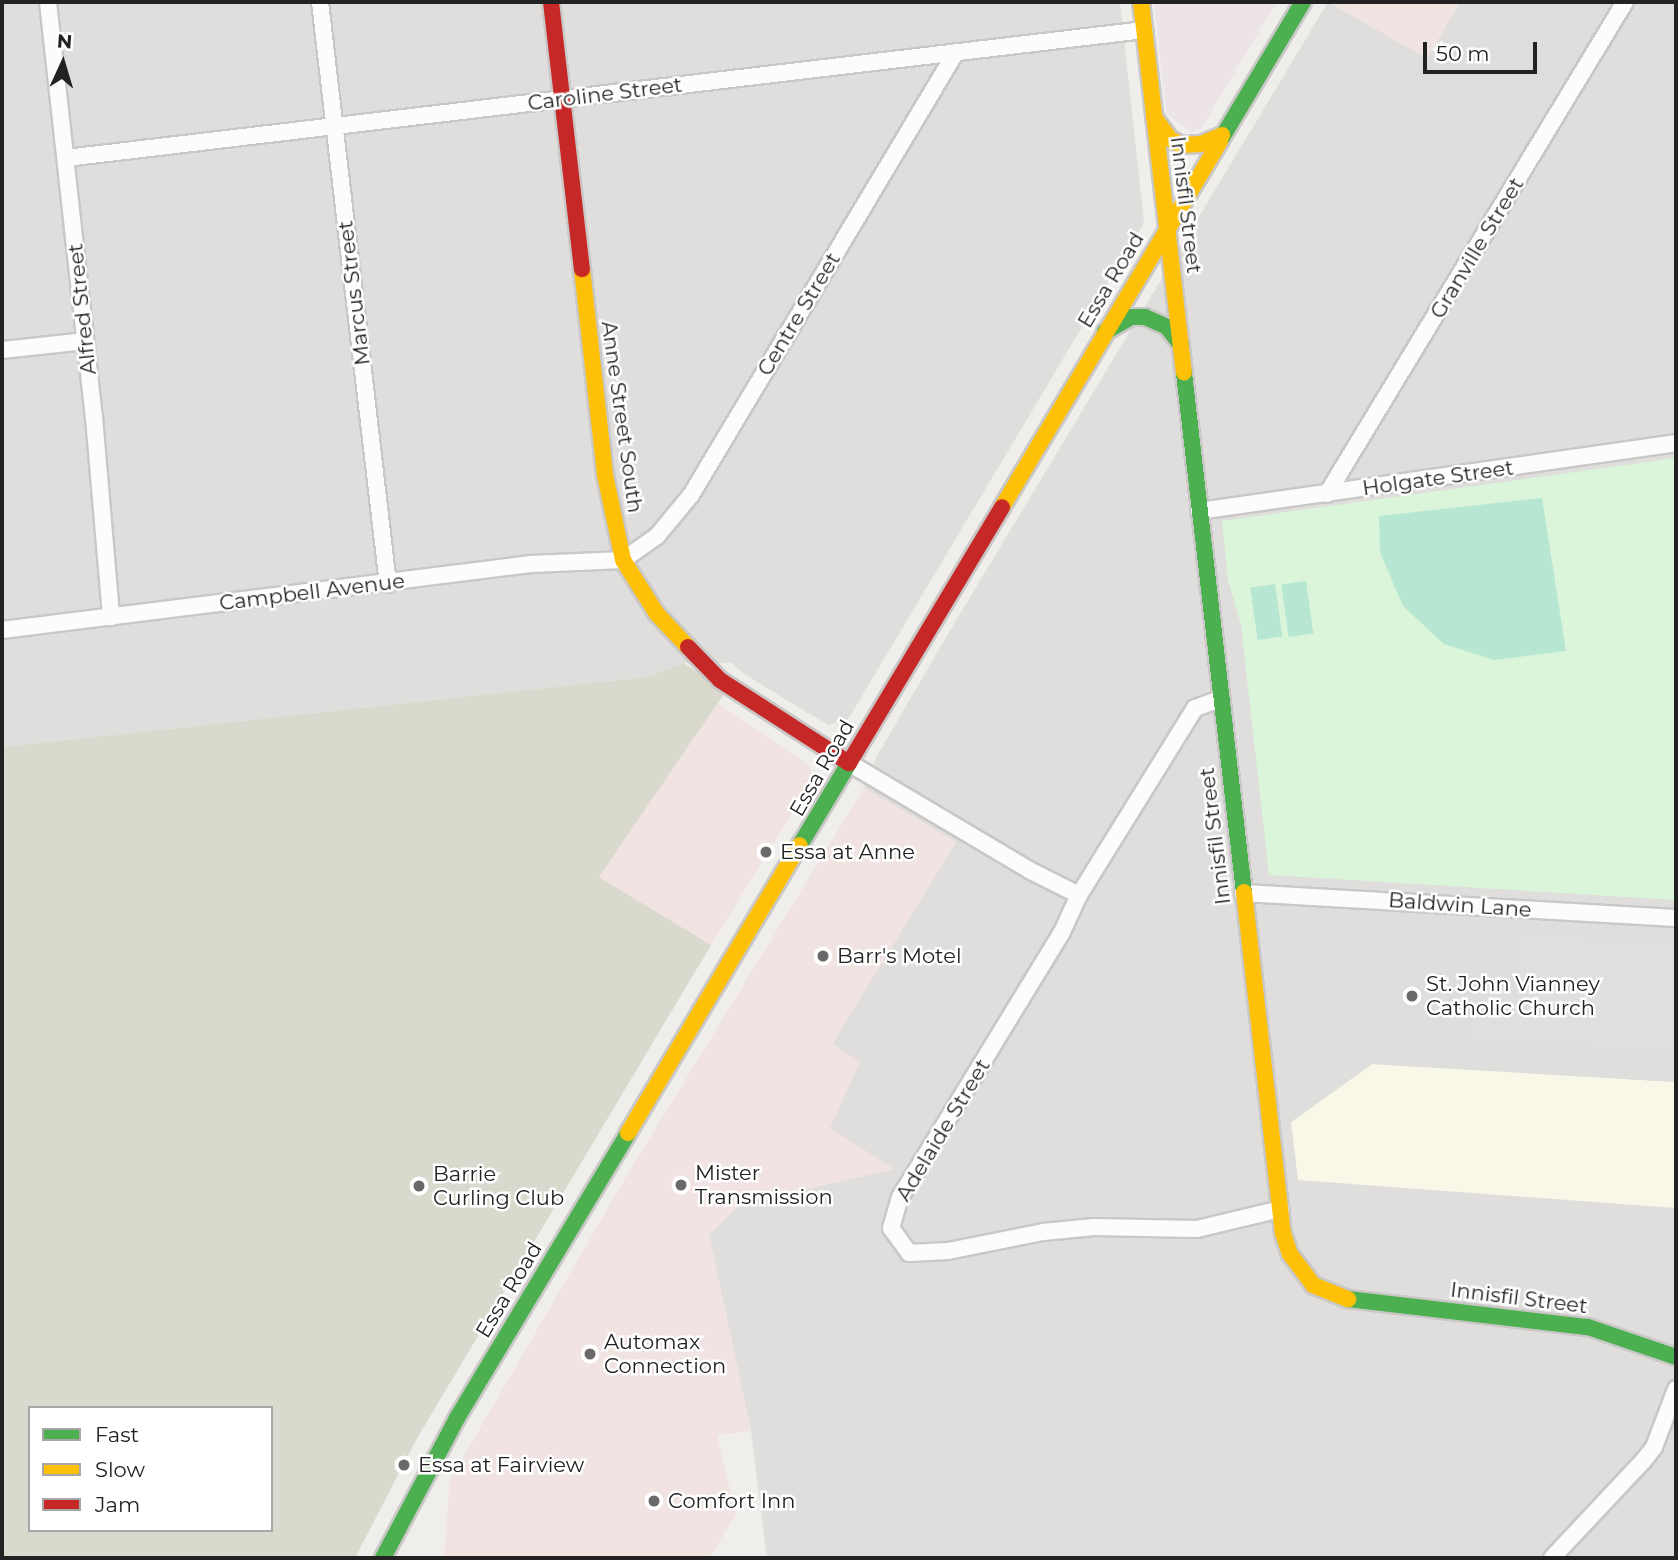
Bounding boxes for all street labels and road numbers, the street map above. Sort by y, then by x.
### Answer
street label: Caroline Street [526,72,684,116]
street label: Innisfil Street [1165,135,1207,275]
street label: Granville Street [1425,173,1529,323]
street label: Marcus Street [333,219,375,367]
street label: Essa Road [1073,228,1149,332]
street label: Alfred Street [63,242,101,376]
street label: Centre Street [752,248,846,380]
street label: Anne Street South [596,319,648,515]
street label: Holgate Street [1361,455,1515,501]
street label: Campbell Avenue [218,568,406,616]
street label: Essa Road [784,715,860,821]
street label: Innisfil Street [1194,766,1236,906]
street label: Baldwin Lane [1388,887,1532,923]
street label: Adelaide Street [891,1054,995,1206]
street label: Essa Road [471,1238,547,1342]
street label: Innisfil Street [1449,1277,1589,1319]

